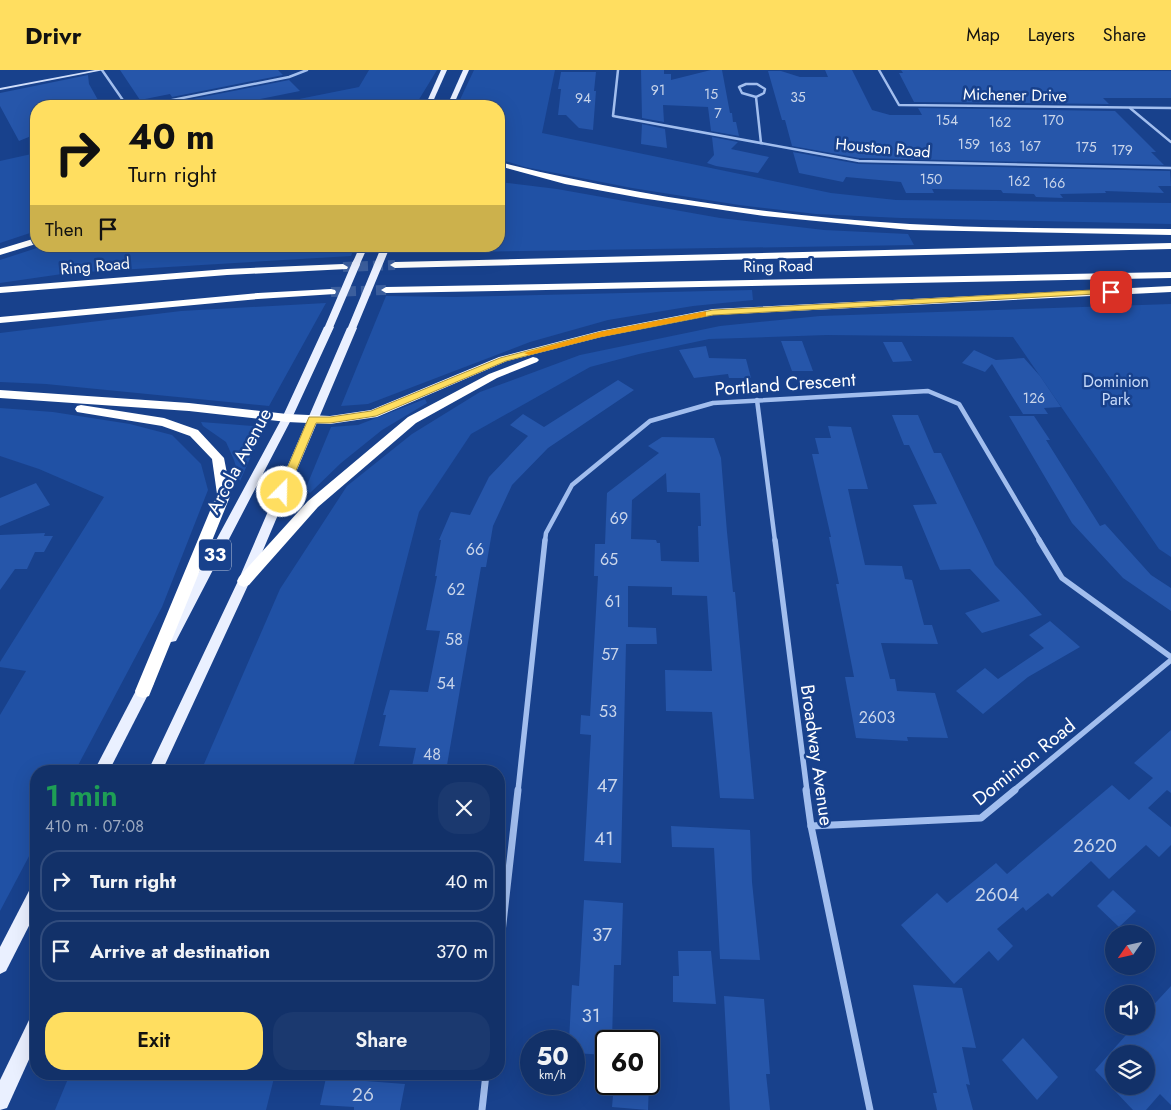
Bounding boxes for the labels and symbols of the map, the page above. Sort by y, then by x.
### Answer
house number: 91 [651,80,665,100]
street label: Michener Drive [963,83,1067,107]
house number: 15 [704,84,718,104]
house number: 35 [790,87,806,107]
house number: 94 [575,88,591,108]
house number: 7 [714,103,722,123]
house number: 154 [936,110,958,130]
house number: 170 [1042,110,1064,130]
house number: 162 [989,112,1011,132]
street label: Houston Road [835,132,931,164]
house number: 159 [958,134,980,154]
house number: 167 [1019,136,1042,156]
house number: 163 [989,137,1011,157]
house number: 175 [1075,137,1097,157]
house number: 179 [1111,140,1133,160]
house number: 150 [920,169,942,189]
house number: 162 [1008,171,1030,191]
house number: 166 [1043,173,1065,193]
street label: Ring Road [59,251,131,281]
street label: Ring Road [743,254,813,278]
pin [1090,271,1132,313]
street label: Portland Crescent [714,366,857,402]
park label: Dominion Park [1083,370,1149,411]
house number: 126 [1023,388,1045,408]
street label: Arcola Avenue [200,403,278,519]
position arrow [255,465,307,517]
house number: 69 [610,507,628,530]
house number: 66 [466,538,484,561]
road number: 33 [199,540,231,570]
house number: 65 [600,548,618,571]
house number: 62 [447,578,465,601]
house number: 61 [605,590,621,613]
house number: 58 [445,628,463,651]
house number: 57 [601,643,619,666]
house number: 54 [437,672,455,695]
street label: Broadway Avenue [794,683,840,828]
house number: 53 [599,700,617,723]
house number: 2603 [859,706,896,729]
street label: Dominion Road [967,712,1081,812]
house number: 48 [423,743,441,766]
house number: 47 [596,772,618,799]
house number: 41 [594,825,614,852]
house number: 2620 [1073,832,1117,859]
house number: 2604 [975,881,1019,908]
house number: 37 [592,921,612,948]
north arrow [1105,925,1155,975]
house number: 31 [582,1002,600,1029]
speed limit sign: 60 [595,1030,660,1095]
house number: 26 [352,1081,374,1108]

